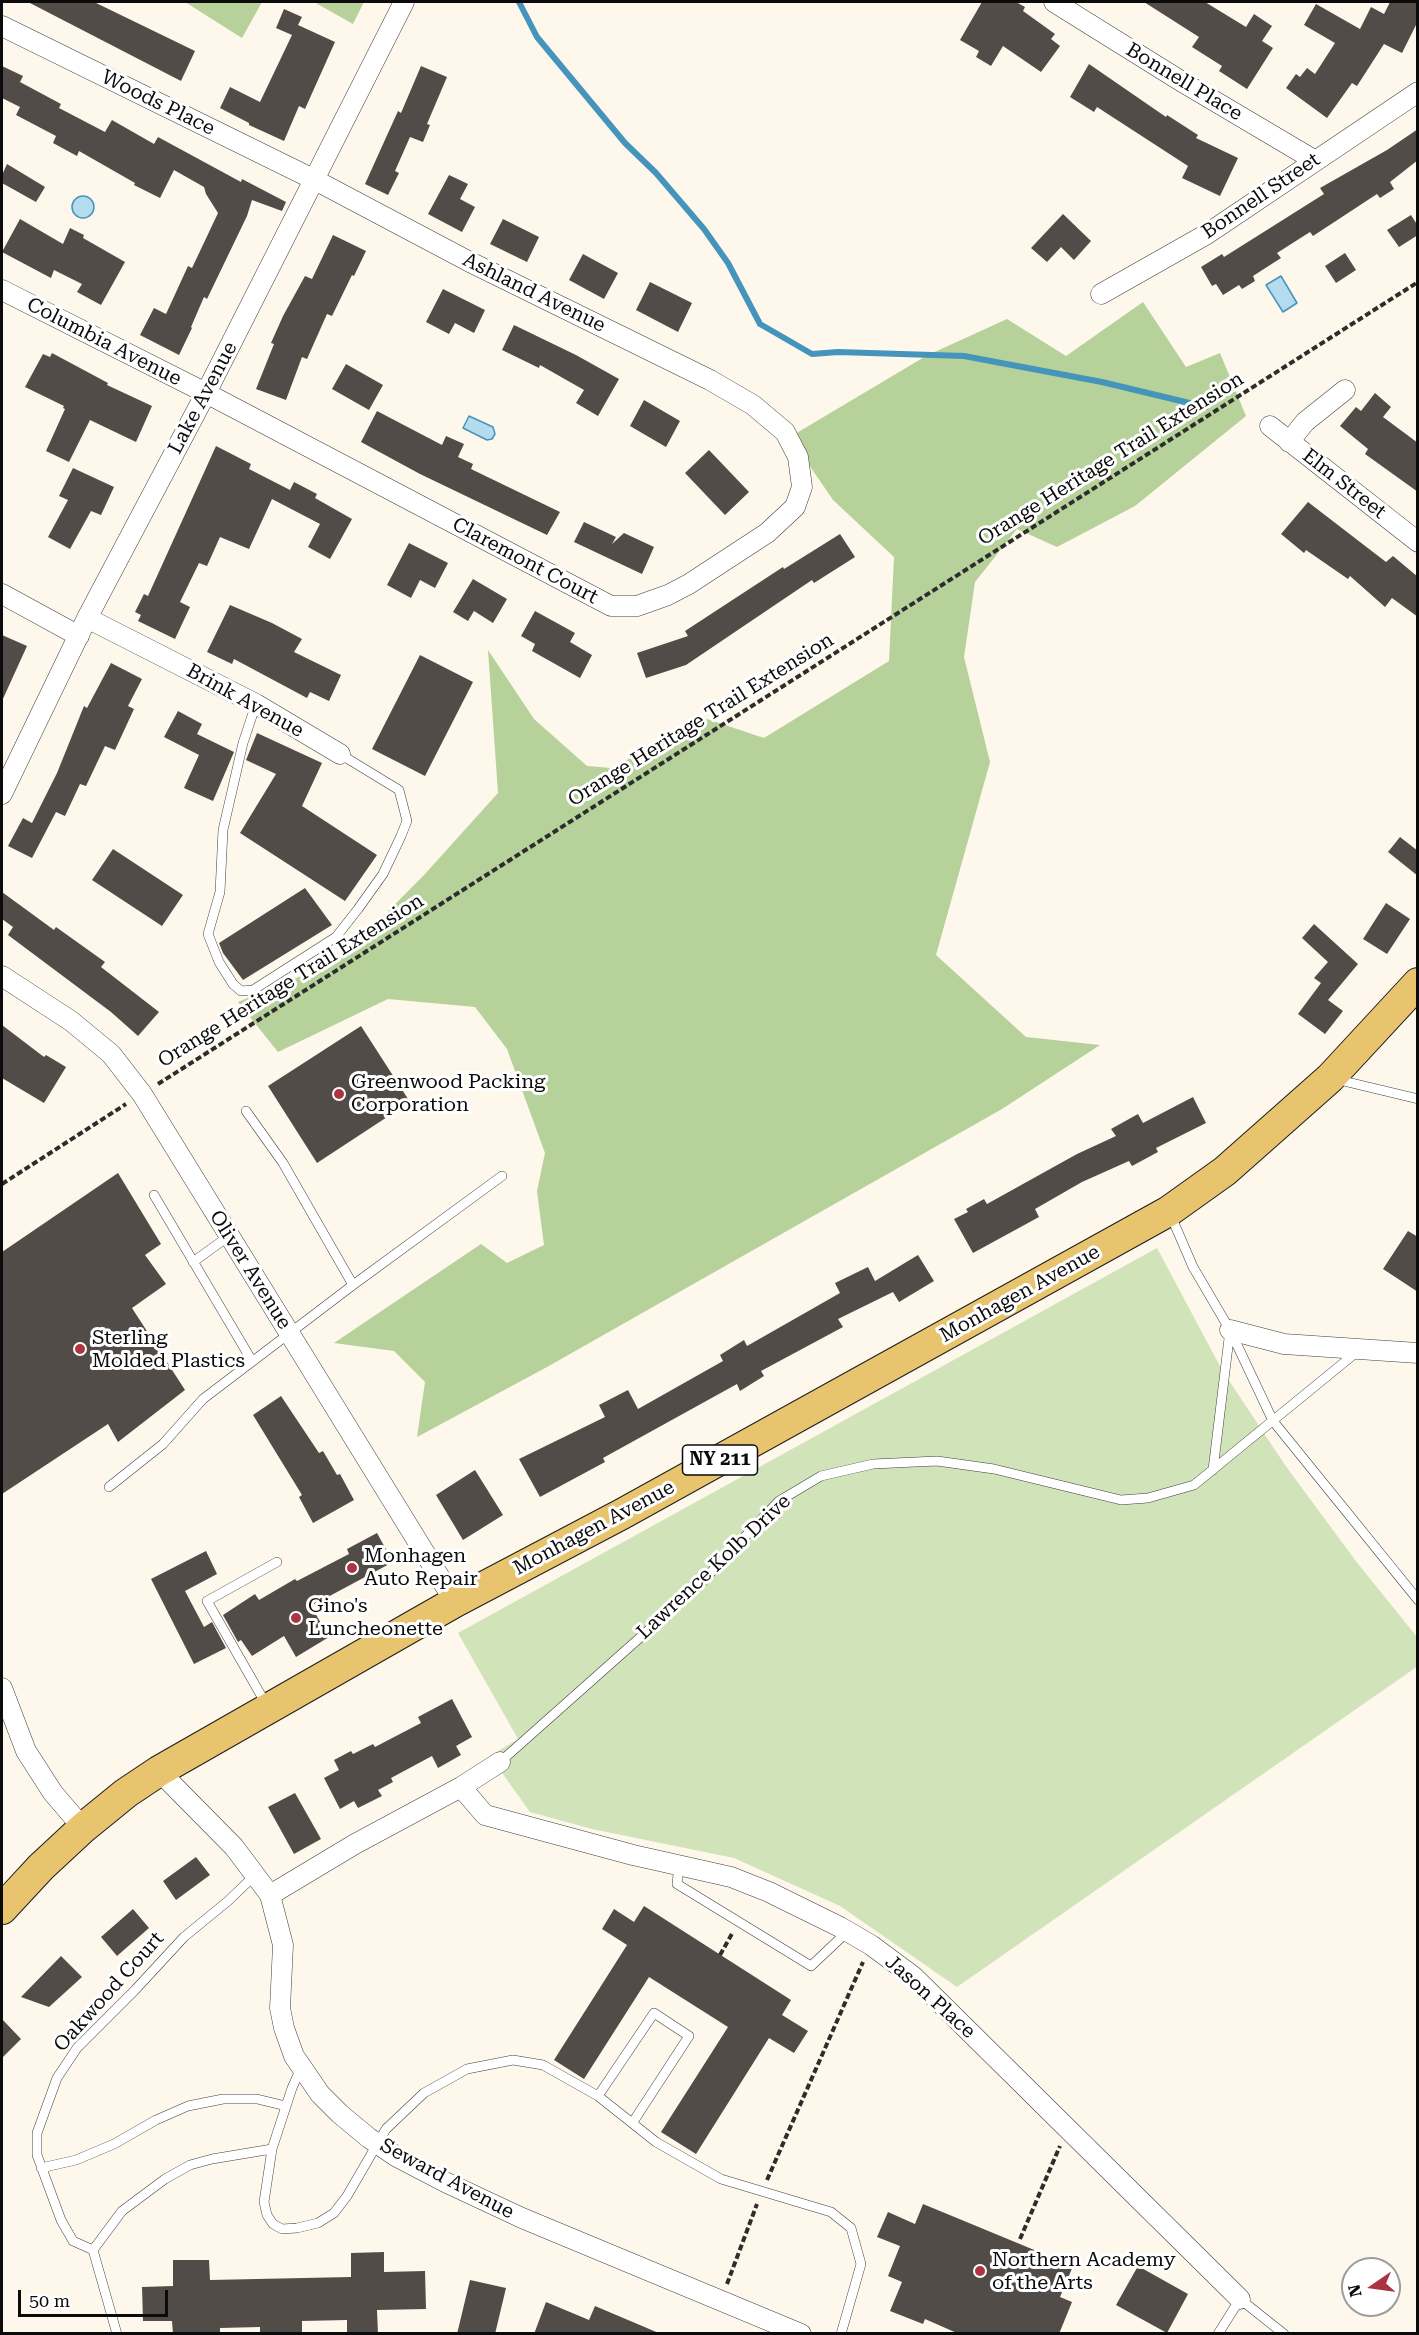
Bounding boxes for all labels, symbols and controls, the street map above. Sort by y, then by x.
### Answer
street label: Bonnell Place [1121,38,1247,126]
street label: Woods Place [97,65,219,141]
street label: Bonnell Street [1197,148,1325,244]
street label: Ashland Avenue [459,248,609,338]
street label: Columbia Avenue [23,293,185,391]
street label: Lake Avenue [163,338,243,458]
street label: Orange Heritage Trail Extension [974,367,1248,551]
street label: Elm Street [1297,444,1391,524]
street label: Claremont Court [448,512,602,610]
street label: Orange Heritage Trail Extension [564,628,838,812]
street label: Brink Avenue [182,659,308,743]
street label: Orange Heritage Trail Extension [154,889,428,1073]
place label: Greenwood Packing Corporation [351,1070,545,1117]
marker: Greenwood Packing Corporation [332,1087,346,1101]
street label: Oliver Avenue [204,1206,296,1334]
street label: Monhagen Avenue [936,1240,1104,1348]
place label: Sterling Molded Plastics [92,1326,245,1373]
marker: Sterling Molded Plastics [73,1342,87,1356]
road number: NY 211 [682,1445,758,1475]
street label: Monhagen Avenue [509,1475,679,1581]
street label: Lawrence Kolb Drive [632,1490,796,1644]
place label: Monhagen Auto Repair [364,1544,478,1591]
marker: Monhagen Auto Repair [345,1561,359,1575]
place label: Gino's Luncheonette [308,1594,443,1641]
marker: Gino's Luncheonette [289,1611,303,1625]
street label: Oakwood Court [49,1927,169,2057]
street label: Jason Place [880,1950,980,2044]
street label: Seward Avenue [376,2134,518,2224]
place label: Northern Academy of the Arts [992,2248,1176,2295]
north arrow [1341,2257,1401,2317]
marker: Northern Academy of the Arts [973,2264,987,2278]
scale bar [21,2278,171,2316]
text: N [1344,2283,1366,2299]
text: 50 m [29,2290,70,2311]

